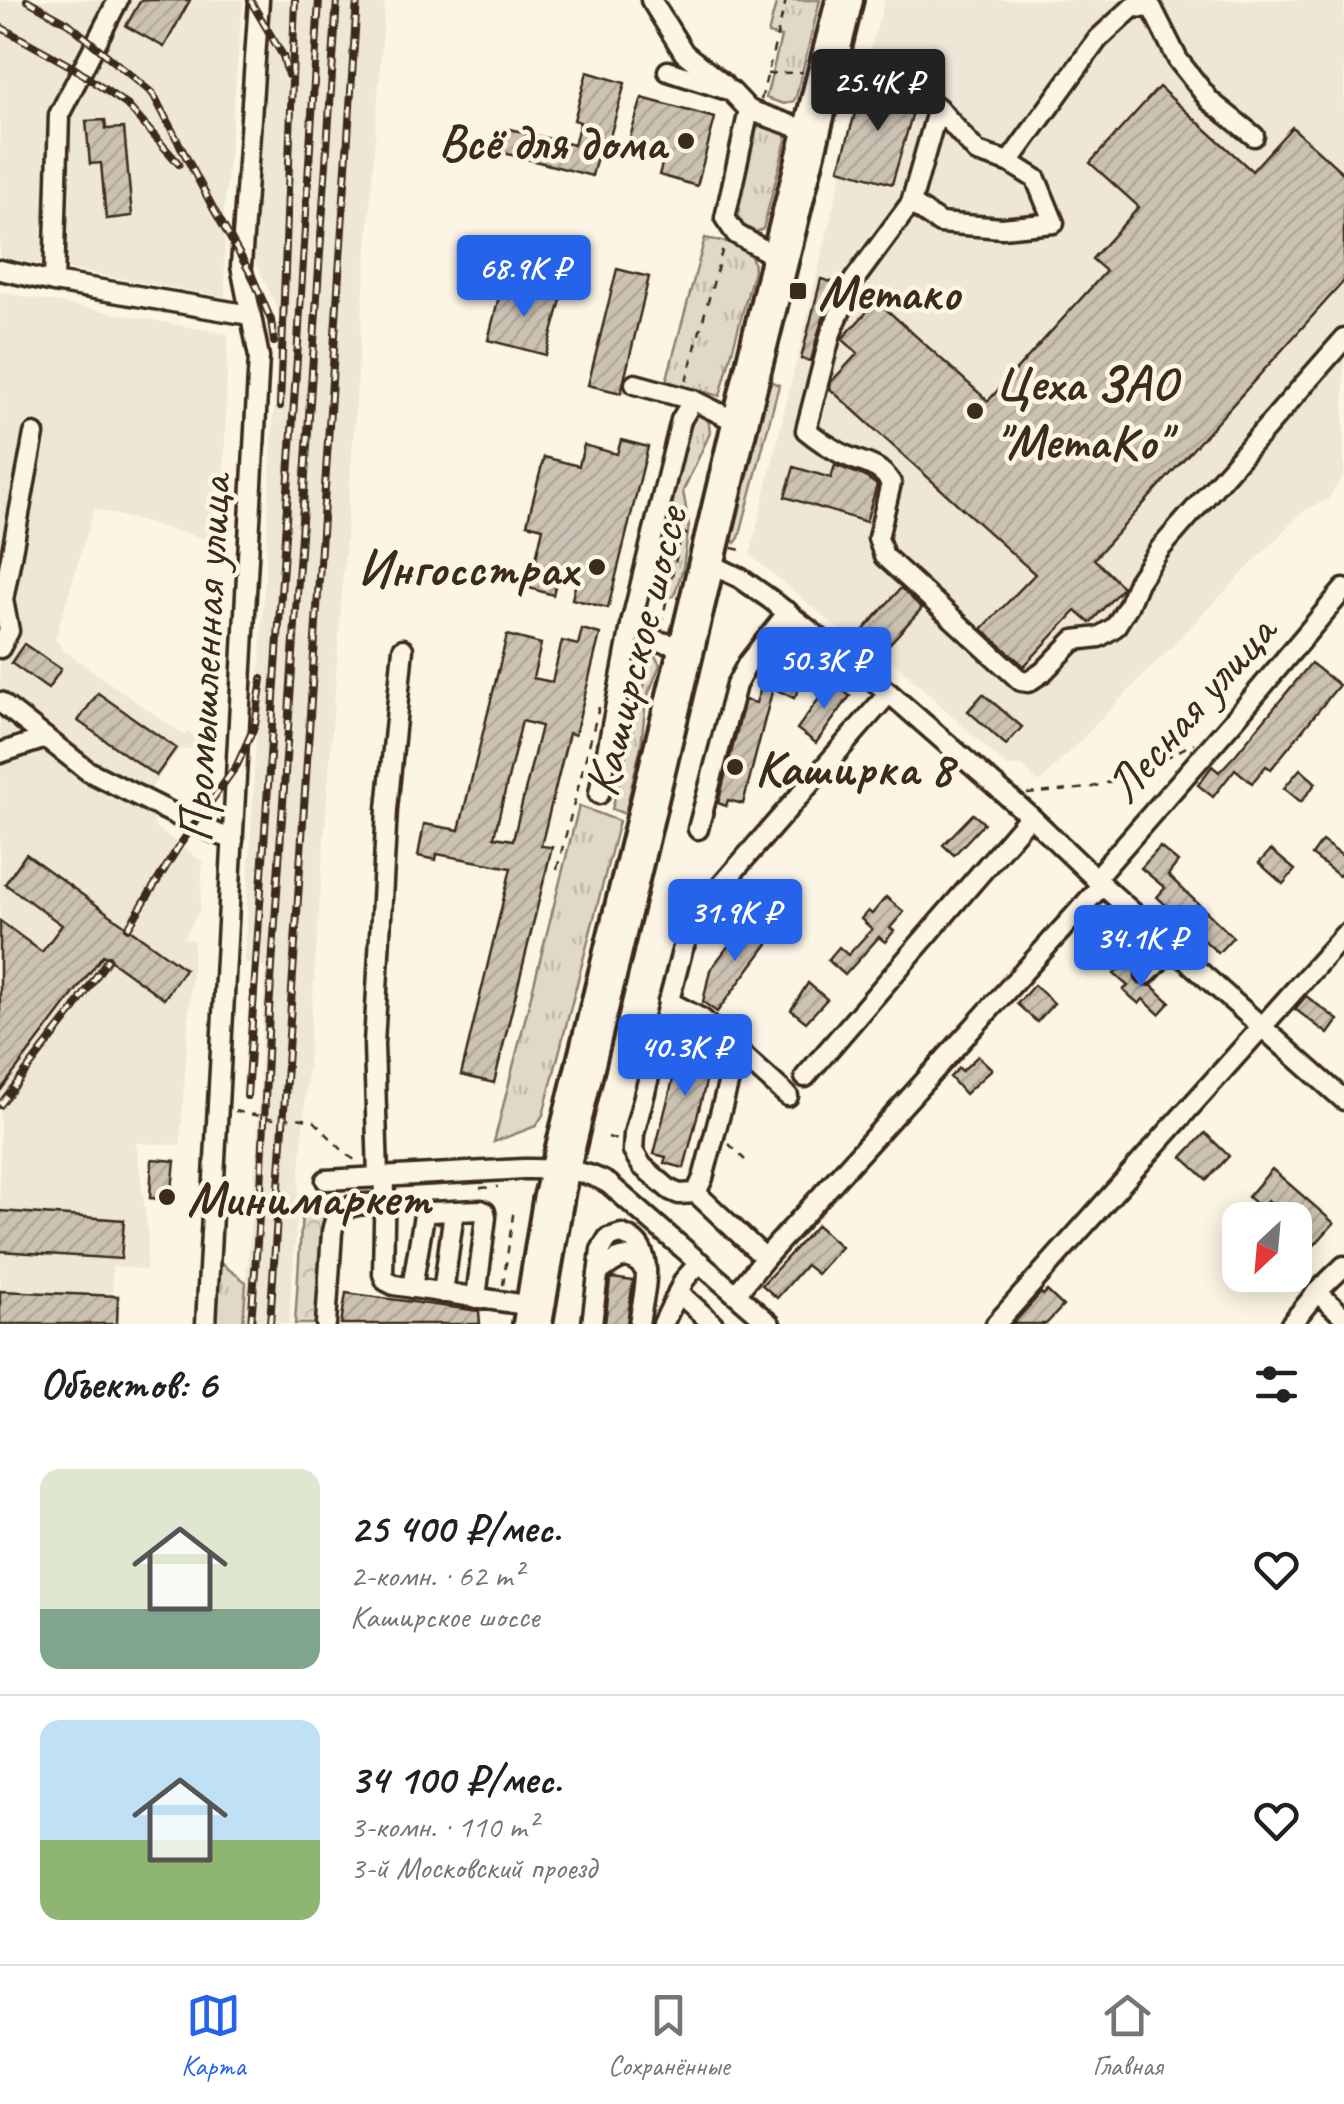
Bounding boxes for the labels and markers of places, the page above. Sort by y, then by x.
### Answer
pin: 25.4K ₽ [786,49,970,134]
place label: Всё для дома [439,111,670,174]
marker: Всё для дома [675,130,697,152]
pin: 68.9K ₽ [432,235,616,320]
place label: Метако [818,261,962,324]
marker: Метако [787,280,809,302]
place label: Цеха ЗАО "МетаКо" [995,352,1181,473]
marker: Цеха ЗАО "МетаКо" [964,400,986,422]
place label: Ингосстрах [358,537,581,600]
marker: Ингосстрах [586,556,608,578]
pin: 50.3K ₽ [732,627,916,712]
place label: Каширка 8 [755,737,958,800]
marker: Каширка 8 [724,756,746,778]
pin: 31.9K ₽ [643,879,827,964]
pin: 34.1K ₽ [1049,905,1233,990]
pin: 40.3K ₽ [593,1014,777,1099]
place label: Минимаркет [187,1167,433,1230]
marker: Минимаркет [156,1186,178,1208]

